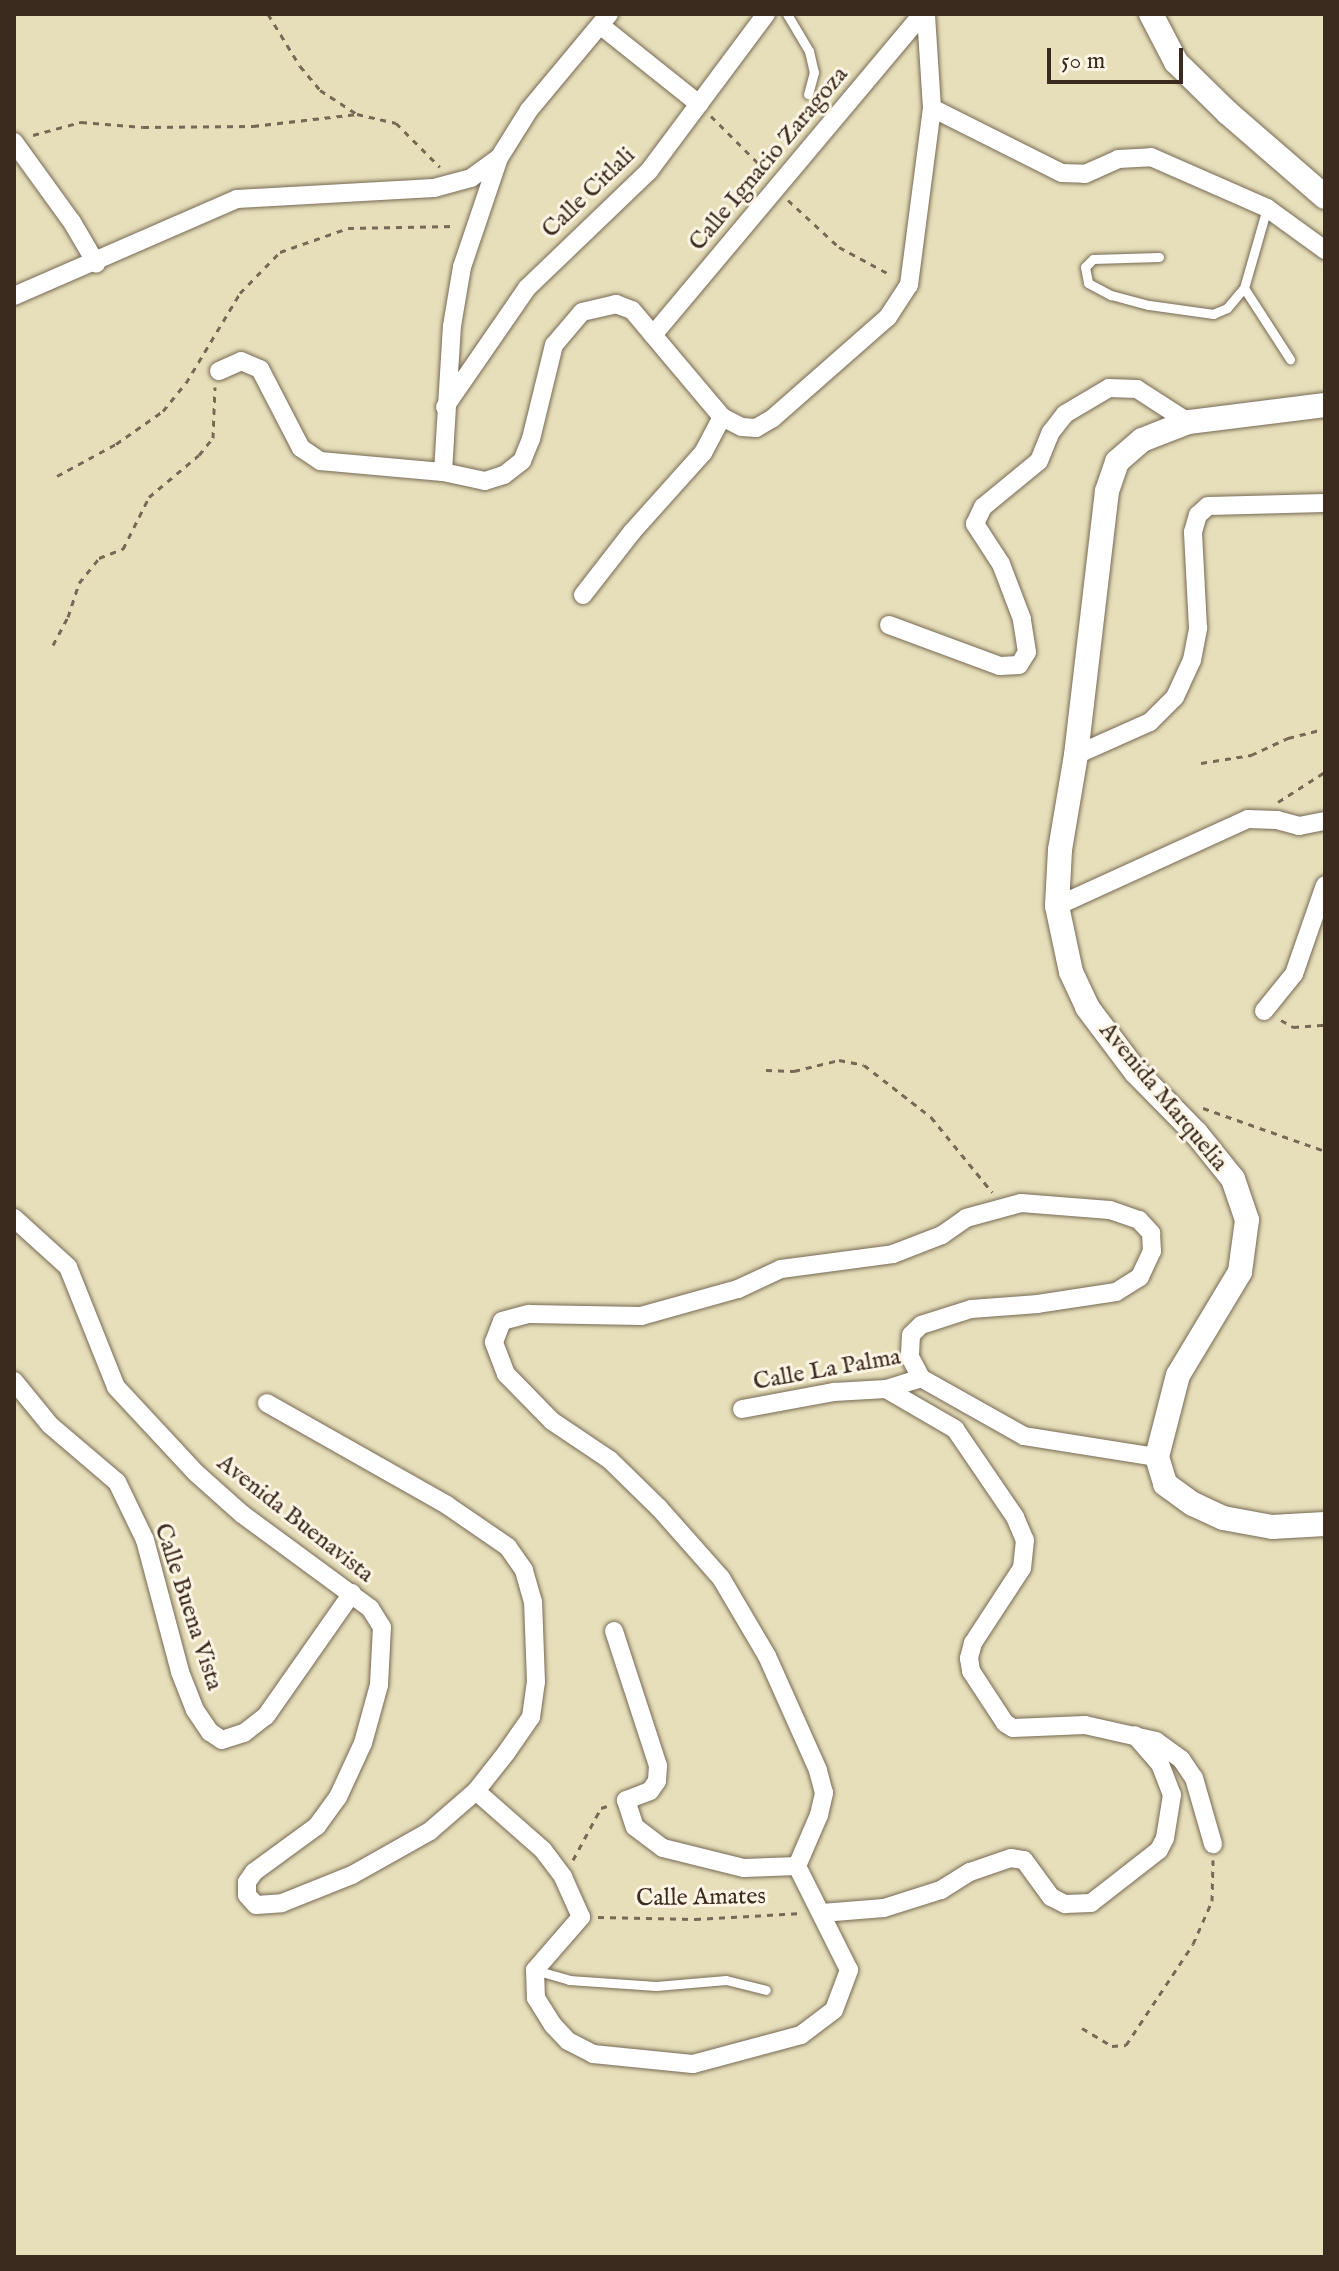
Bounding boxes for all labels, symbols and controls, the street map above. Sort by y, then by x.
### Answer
scale bar [1051,32,1187,82]
text: 50 m [1061,46,1105,77]
street label: Calle Ignacio Zaragoza [683,61,855,257]
street label: Calle Citlali [536,142,642,244]
street label: Avenida Marquelia [1092,1017,1234,1177]
street label: Calle La Palma [751,1343,903,1397]
street label: Avenida Buenavista [211,1449,379,1589]
street label: Calle Buena Vista [147,1520,229,1694]
street label: Calle Amates [636,1882,766,1914]

